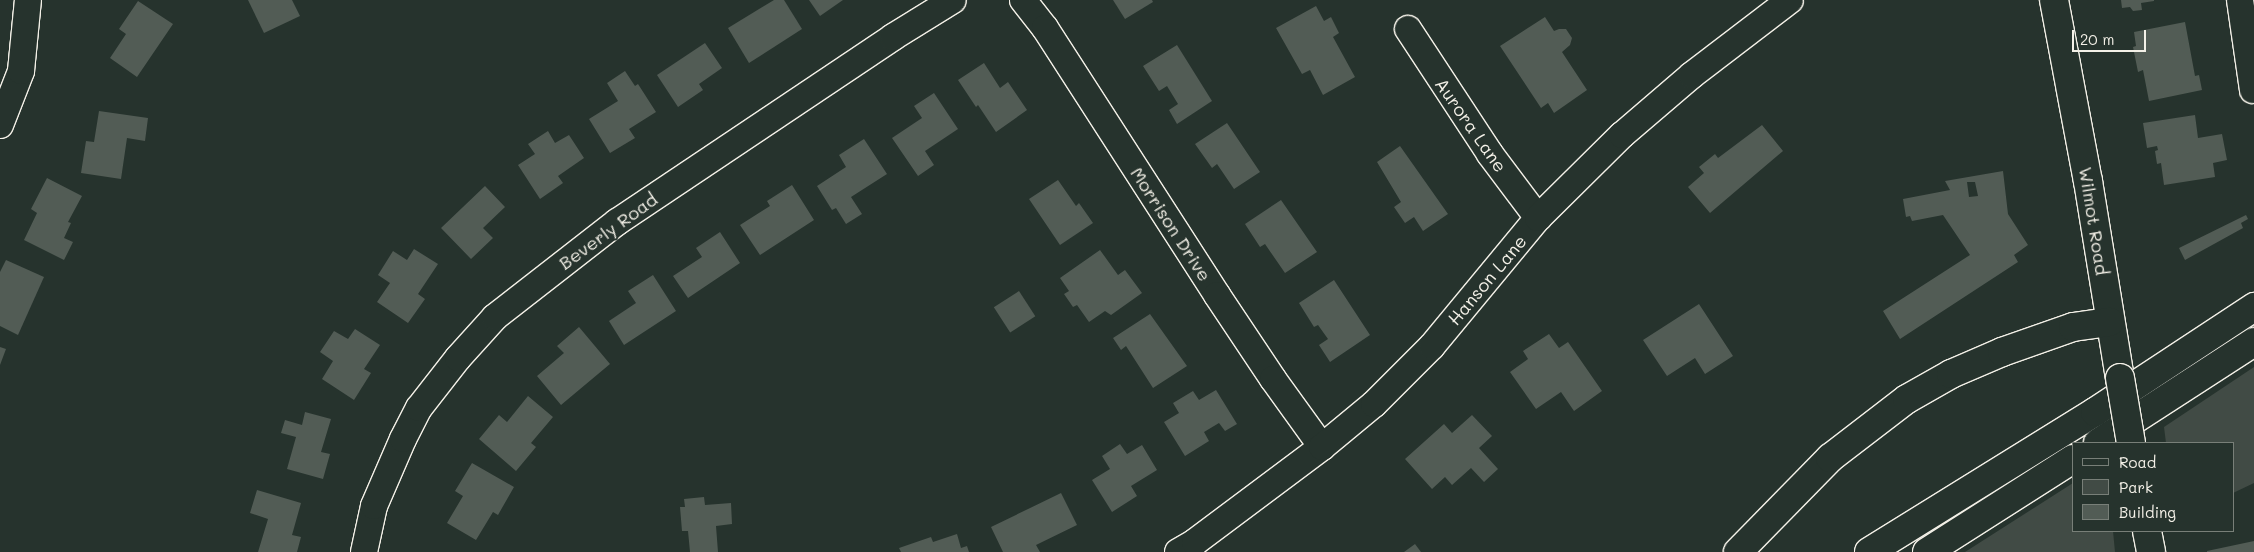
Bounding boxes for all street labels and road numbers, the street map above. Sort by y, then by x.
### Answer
street label: Aurora Lane [1431,74,1511,176]
street label: Morrison Drive [1126,163,1216,285]
street label: Wilmot Road [2075,165,2113,277]
street label: Beverly Road [555,188,661,274]
street label: Hanson Lane [1443,231,1531,329]

